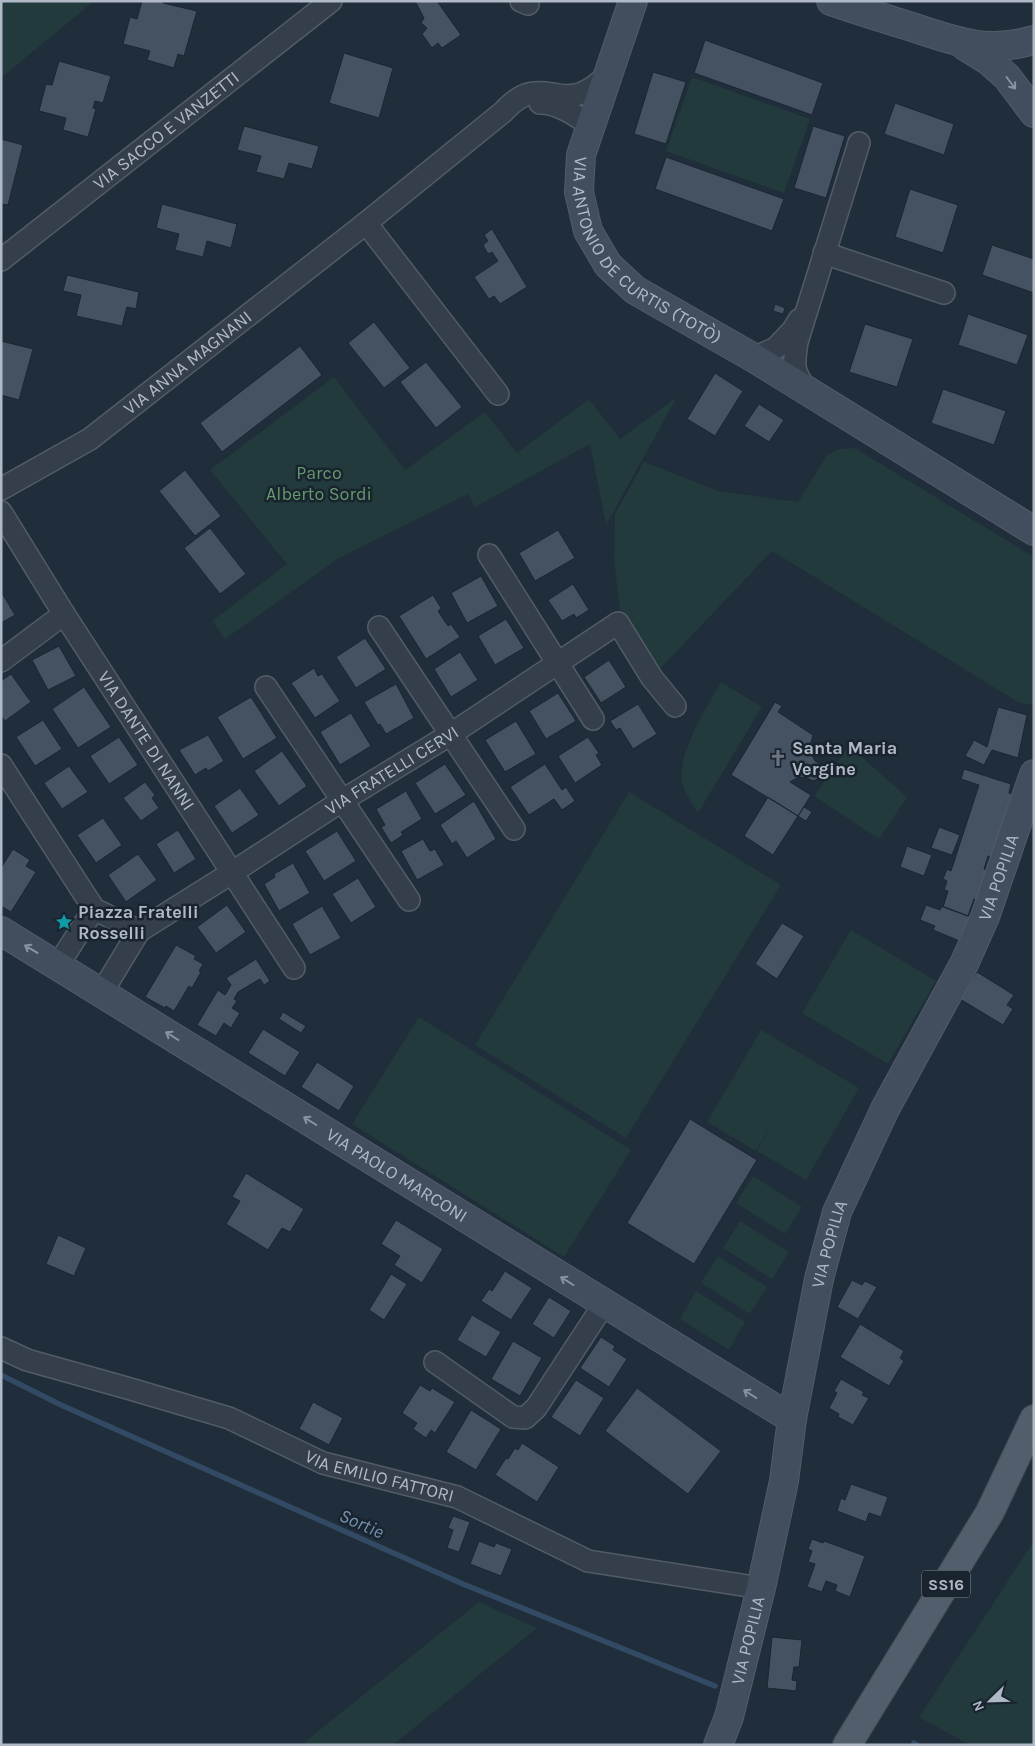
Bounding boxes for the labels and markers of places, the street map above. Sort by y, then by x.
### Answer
place label: Santa Maria Vergine [792,737,897,780]
church icon: Santa Maria Vergine [768,748,788,768]
place label: Piazza Fratelli Rosselli [78,901,199,944]
place icon: Piazza Fratelli Rosselli [54,912,74,932]

